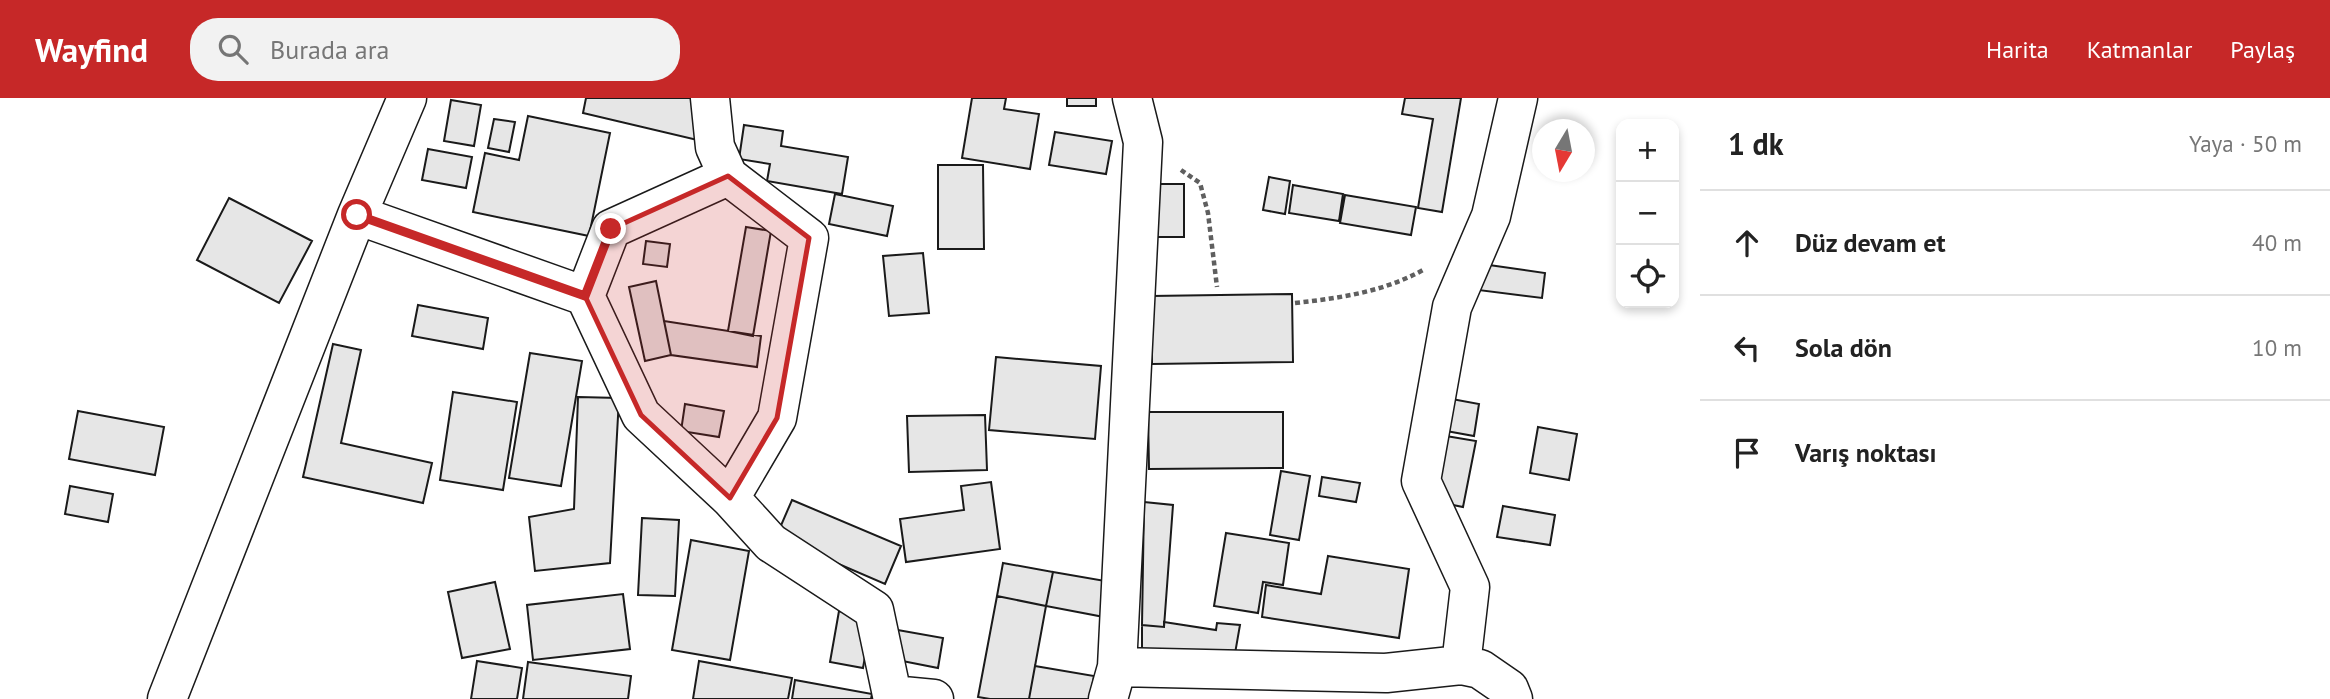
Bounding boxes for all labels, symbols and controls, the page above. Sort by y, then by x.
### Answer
search box [190,18,680,81]
text: Wayfind [35,28,148,71]
icon: search [214,30,252,68]
text: Burada ara [270,33,389,66]
text: Harita [1986,34,2049,65]
text: Katmanlar [2087,34,2192,65]
text: Paylaş [2230,34,2295,65]
north arrow [1532,119,1595,182]
map controls [1616,119,1679,308]
button: + [1616,119,1679,182]
text: 1 dk [1728,124,1784,163]
text: Yaya · 50 m [2189,129,2302,158]
button: − [1616,182,1679,245]
route start [341,199,372,230]
route end [595,213,626,244]
icon: ahead [1728,224,1766,262]
text: Düz devam et [1795,226,1945,259]
text: 40 m [2252,228,2302,257]
button: locate [1616,245,1679,308]
icon: left [1728,329,1766,367]
text: Sola dön [1795,331,1892,364]
text: 10 m [2252,333,2302,362]
icon: arrive [1728,434,1766,472]
text: Varış noktası [1795,436,1937,469]

